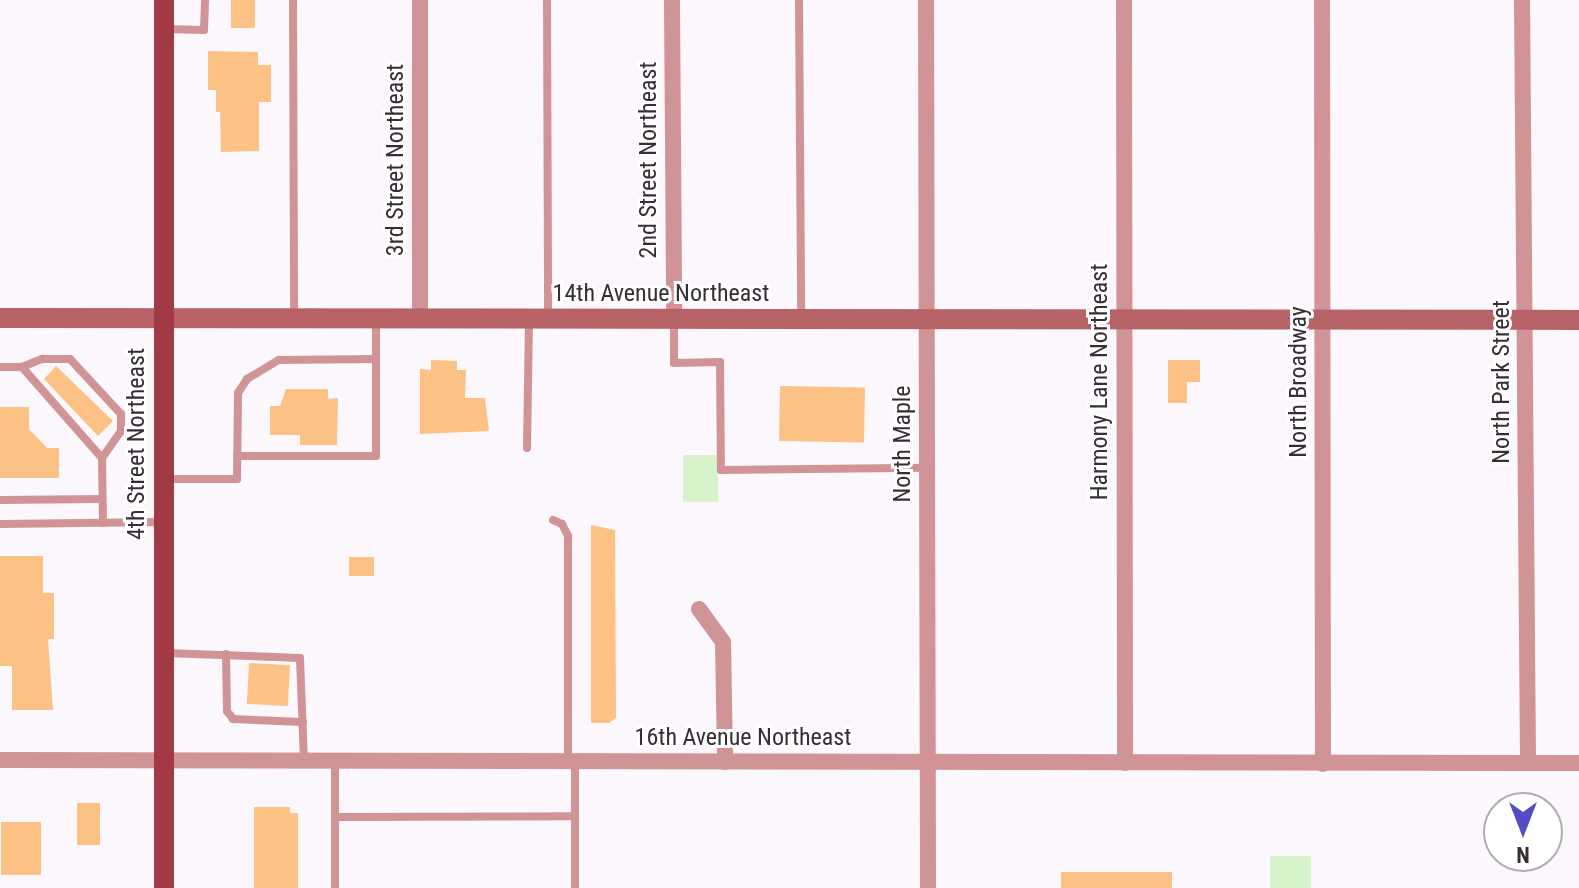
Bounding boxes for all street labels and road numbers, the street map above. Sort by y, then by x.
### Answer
street label: 2nd Street Northeast [635,62,663,258]
street label: 3rd Street Northeast [382,64,410,256]
street label: Harmony Lane Northeast [1086,264,1114,500]
street label: 14th Avenue Northeast [553,280,769,308]
street label: North Park Street [1488,300,1516,464]
street label: North Broadway [1285,306,1313,458]
street label: 4th Street Northeast [123,348,151,540]
street label: North Maple [889,385,917,503]
street label: 16th Avenue Northeast [635,724,851,752]

